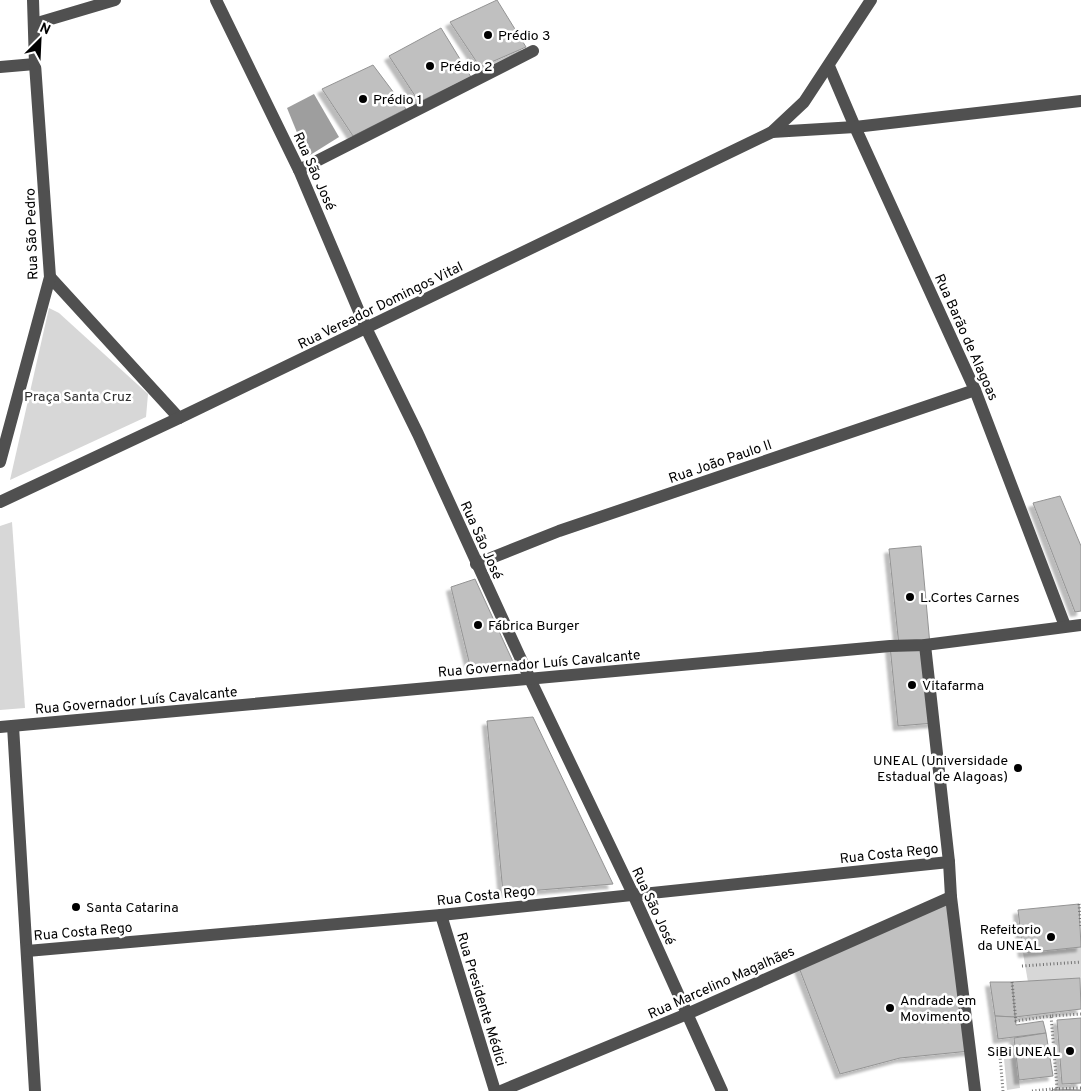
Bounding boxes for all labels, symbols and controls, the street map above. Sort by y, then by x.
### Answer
north arrow [15,15,65,65]
text: N [37,20,53,39]
place label: Prédio 3 [498,28,550,45]
marker: Prédio 3 [482,29,494,41]
place label: Prédio 2 [440,59,493,76]
marker: Prédio 2 [424,60,436,72]
place label: Prédio 1 [373,92,422,109]
marker: Prédio 1 [357,93,369,105]
street label: Rua São José [289,130,338,213]
street label: Rua São Pedro [22,187,43,280]
street label: Rua Vereador Domingos Vital [295,259,466,354]
street label: Rua Barão de Alagoas [930,272,1001,404]
park label: Praça Santa Cruz [24,389,132,406]
street label: Rua João Paulo II [667,437,774,488]
street label: Rua São José [456,499,505,582]
place label: L.Cortes Carnes [920,590,1020,607]
marker: L.Cortes Carnes [904,591,916,603]
place label: Fábrica Burger [488,618,580,635]
marker: Fábrica Burger [472,619,484,631]
street label: Rua Governador Luís Cavalcante [437,647,641,682]
place label: Vitafarma [922,678,984,695]
marker: Vitafarma [906,679,918,691]
street label: Rua Governador Luís Cavalcante [34,684,238,719]
place label: UNEAL (Universidade Estadual de Alagoas) [873,753,1008,786]
marker: UNEAL (Universidade Estadual de Alagoas) [1012,762,1024,774]
street label: Rua Costa Rego [839,841,940,868]
street label: Rua São José [627,865,678,948]
street label: Rua Costa Rego [436,883,537,910]
place label: Santa Catarina [86,900,179,917]
marker: Santa Catarina [70,901,82,913]
street label: Rua Costa Rego [33,920,133,945]
place label: Refeitorio da UNEAL [977,922,1041,955]
street label: Rua Presidente Médici [452,930,509,1068]
marker: Refeitorio da UNEAL [1045,931,1057,943]
street label: Rua Marcelino Magalhães [646,943,798,1023]
place label: Andrade em Movimento [900,993,976,1026]
marker: Andrade em Movimento [884,1002,896,1014]
place label: SiBi UNEAL [987,1044,1060,1061]
marker: SiBi UNEAL [1064,1045,1076,1057]

